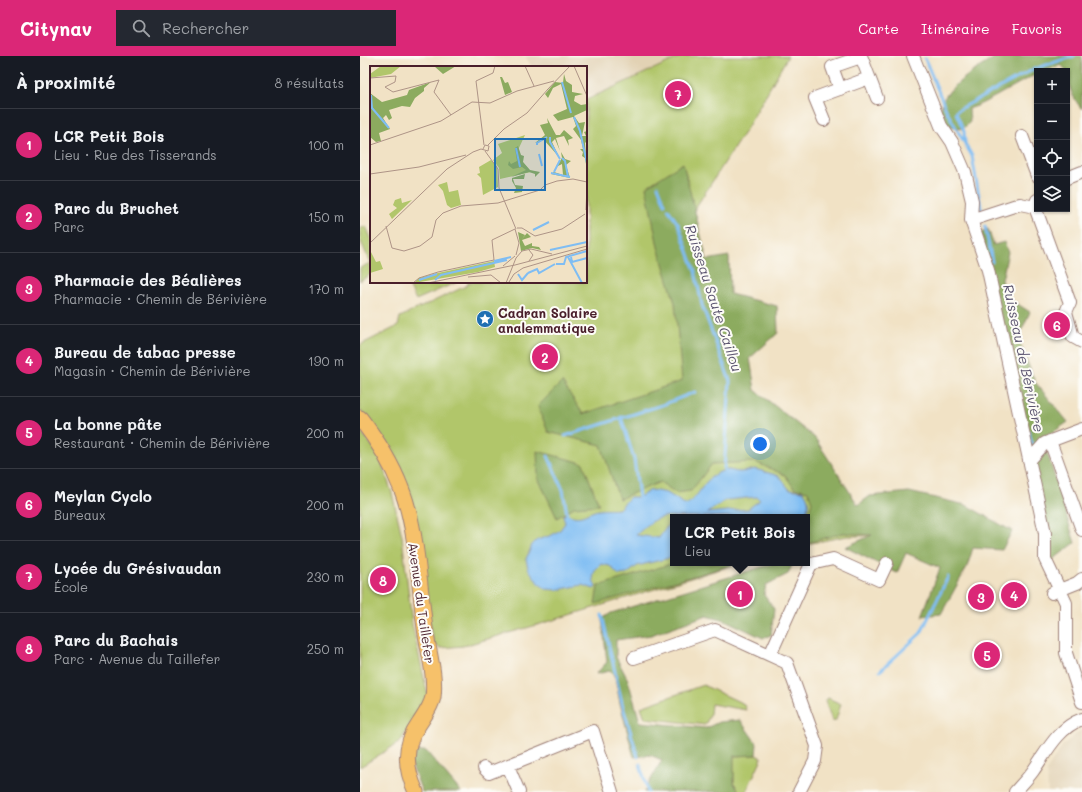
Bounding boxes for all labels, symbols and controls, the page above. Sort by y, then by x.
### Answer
search box [116,10,396,46]
text: Citynav [20,16,92,41]
icon: search [130,17,152,39]
text: Rechercher [162,18,249,38]
text: Carte [858,19,899,38]
text: Itinéraire [921,19,990,38]
text: Favoris [1012,19,1062,38]
inset map [370,66,587,283]
map controls [1034,68,1070,212]
button: + [1034,68,1070,104]
text: À proximité [16,71,115,93]
text: 8 résultats [275,74,344,91]
pin: 7 [665,79,691,109]
button: − [1034,104,1070,140]
text: LCR Petit Bois [54,126,164,146]
text: 1 [26,136,32,153]
text: 100 m [308,136,344,153]
button: locate [1034,140,1070,176]
text: Lieu · Rue des Tisserands [54,146,217,163]
button: layers [1034,176,1070,212]
text: Parc du Bruchet [54,198,179,218]
text: 2 [25,208,33,225]
text: 150 m [308,208,344,225]
text: Parc [54,218,84,235]
water label: Ruisseau Saute Caillou [681,222,747,374]
text: Pharmacie des Béalières [54,270,242,290]
text: 3 [25,280,33,297]
text: 170 m [308,280,344,297]
water label: Ruisseau de Bérivière [999,282,1049,434]
text: Pharmacie · Chemin de Bérivière [54,290,267,307]
place label: Cadran Solaire analemmatique [498,304,597,336]
place icon: Cadran Solaire analemmatique [475,309,495,329]
pin: 6 [1044,310,1070,340]
text: Bureau de tabac presse [54,342,236,362]
pin: 2 [532,342,558,372]
text: 4 [25,352,33,369]
text: 190 m [308,352,344,369]
text: Magasin · Chemin de Bérivière [54,362,251,379]
text: La bonne pâte [54,414,162,434]
text: 5 [25,424,33,441]
text: 200 m [306,424,344,441]
text: Restaurant · Chemin de Bérivière [54,434,270,451]
your location [750,434,770,454]
text: Meylan Cyclo [54,486,152,506]
text: 6 [25,496,33,513]
text: 200 m [306,496,344,513]
text: Bureaux [54,506,106,523]
popup [670,514,810,566]
text: LCR Petit Bois [685,522,795,542]
street label: Avenue du Taillefer [405,541,439,665]
text: Lieu [685,542,711,559]
text: Lycée du Grésivaudan [54,558,221,578]
pin: 8 [370,565,396,595]
text: 7 [25,568,33,585]
text: 230 m [307,568,344,585]
text: École [54,578,88,595]
pin: 1 [727,579,753,609]
pin: 4 [1001,580,1027,610]
pin: 3 [968,582,994,612]
text: Parc du Bachais [54,630,178,650]
text: 8 [25,640,33,657]
text: 250 m [307,640,344,657]
pin: 5 [974,640,1000,670]
text: Parc · Avenue du Taillefer [54,650,220,667]

